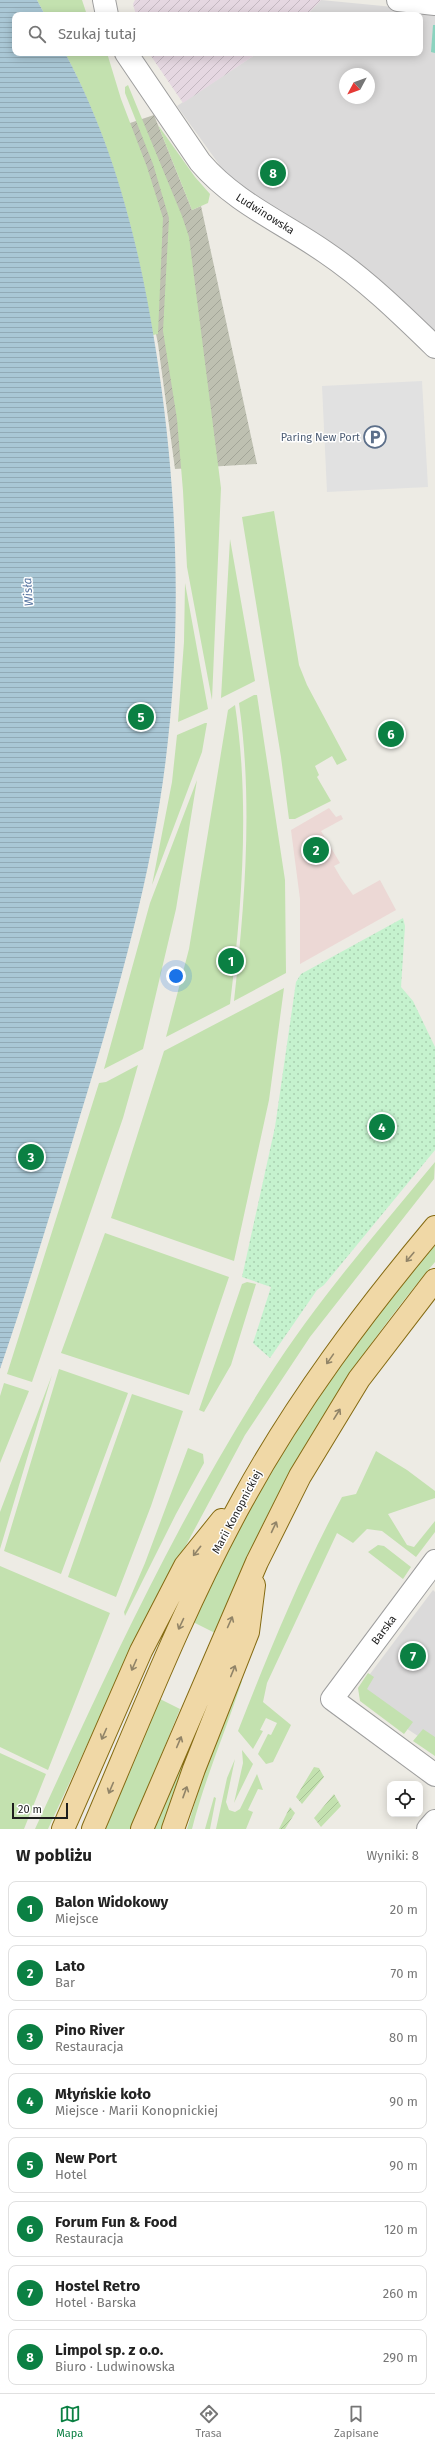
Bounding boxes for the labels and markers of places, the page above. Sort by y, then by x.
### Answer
pin: 8 [260,158,286,188]
parking icon: Paring New Port [362,424,388,450]
place label: Paring New Port [281,431,360,444]
pin: 5 [128,702,154,732]
pin: 6 [378,719,404,749]
pin: 2 [303,835,329,865]
pin: 1 [218,946,244,976]
pin: 4 [369,1112,395,1142]
pin: 3 [18,1142,44,1172]
pin: 7 [400,1641,426,1671]

